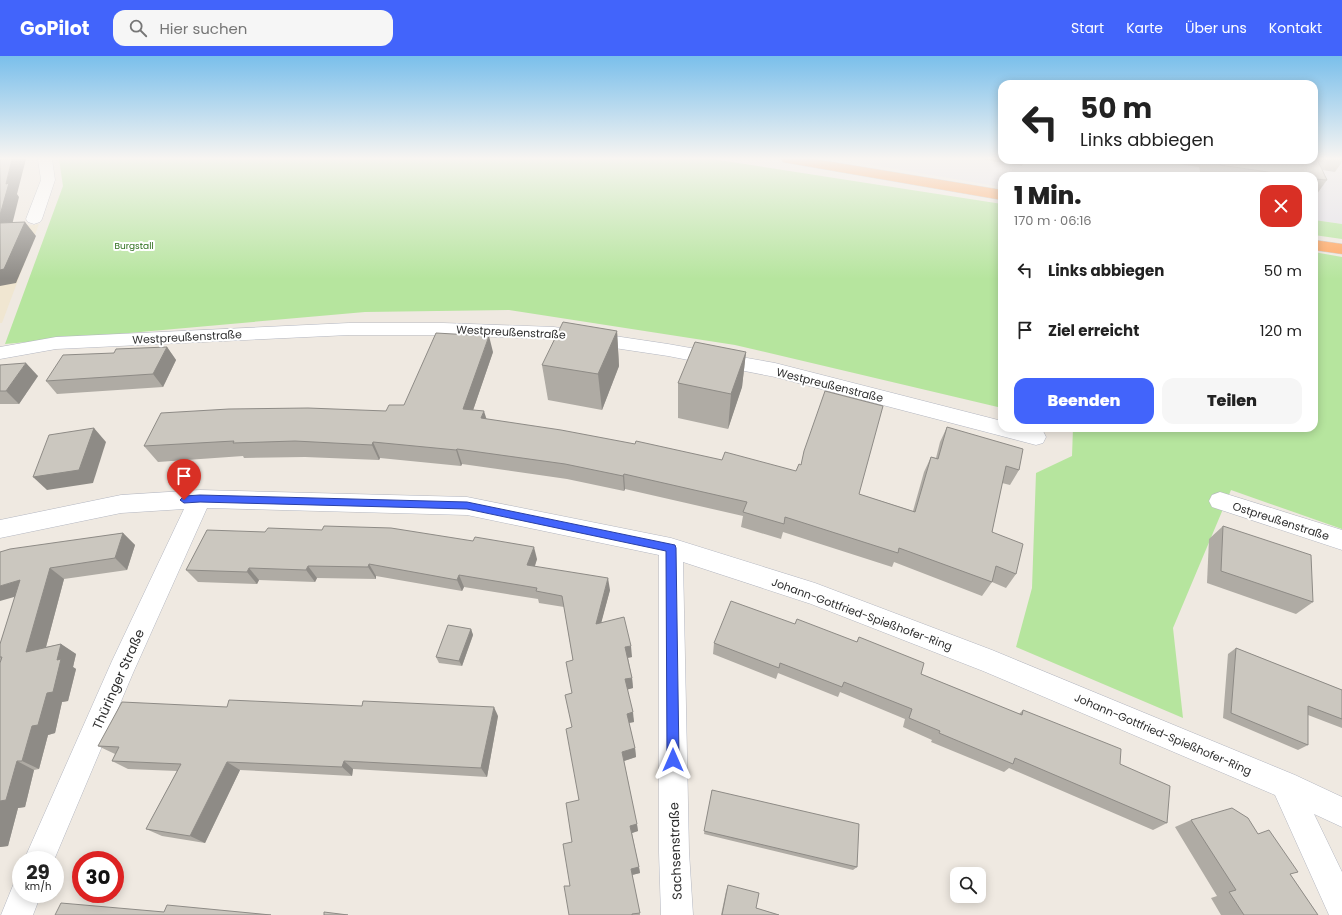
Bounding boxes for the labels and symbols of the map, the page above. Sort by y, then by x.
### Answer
park label: Burgstall [114,240,154,252]
street label: Westpreußenstraße [456,321,566,343]
street label: Westpreußenstraße [132,326,242,348]
street label: Westpreußenstraße [775,364,885,406]
pin [167,459,201,500]
street label: Ostpreußenstraße [1231,498,1332,544]
street label: Johann-Gottfried-Spießhofer-Ring [769,574,955,654]
street label: Thüringer Straße [88,626,149,732]
street label: Johann-Gottfried-Spießhofer-Ring [1072,689,1254,779]
position arrow [652,739,694,781]
street label: Sachsenstraße [664,802,687,900]
speed limit sign: 30 [72,851,124,903]

